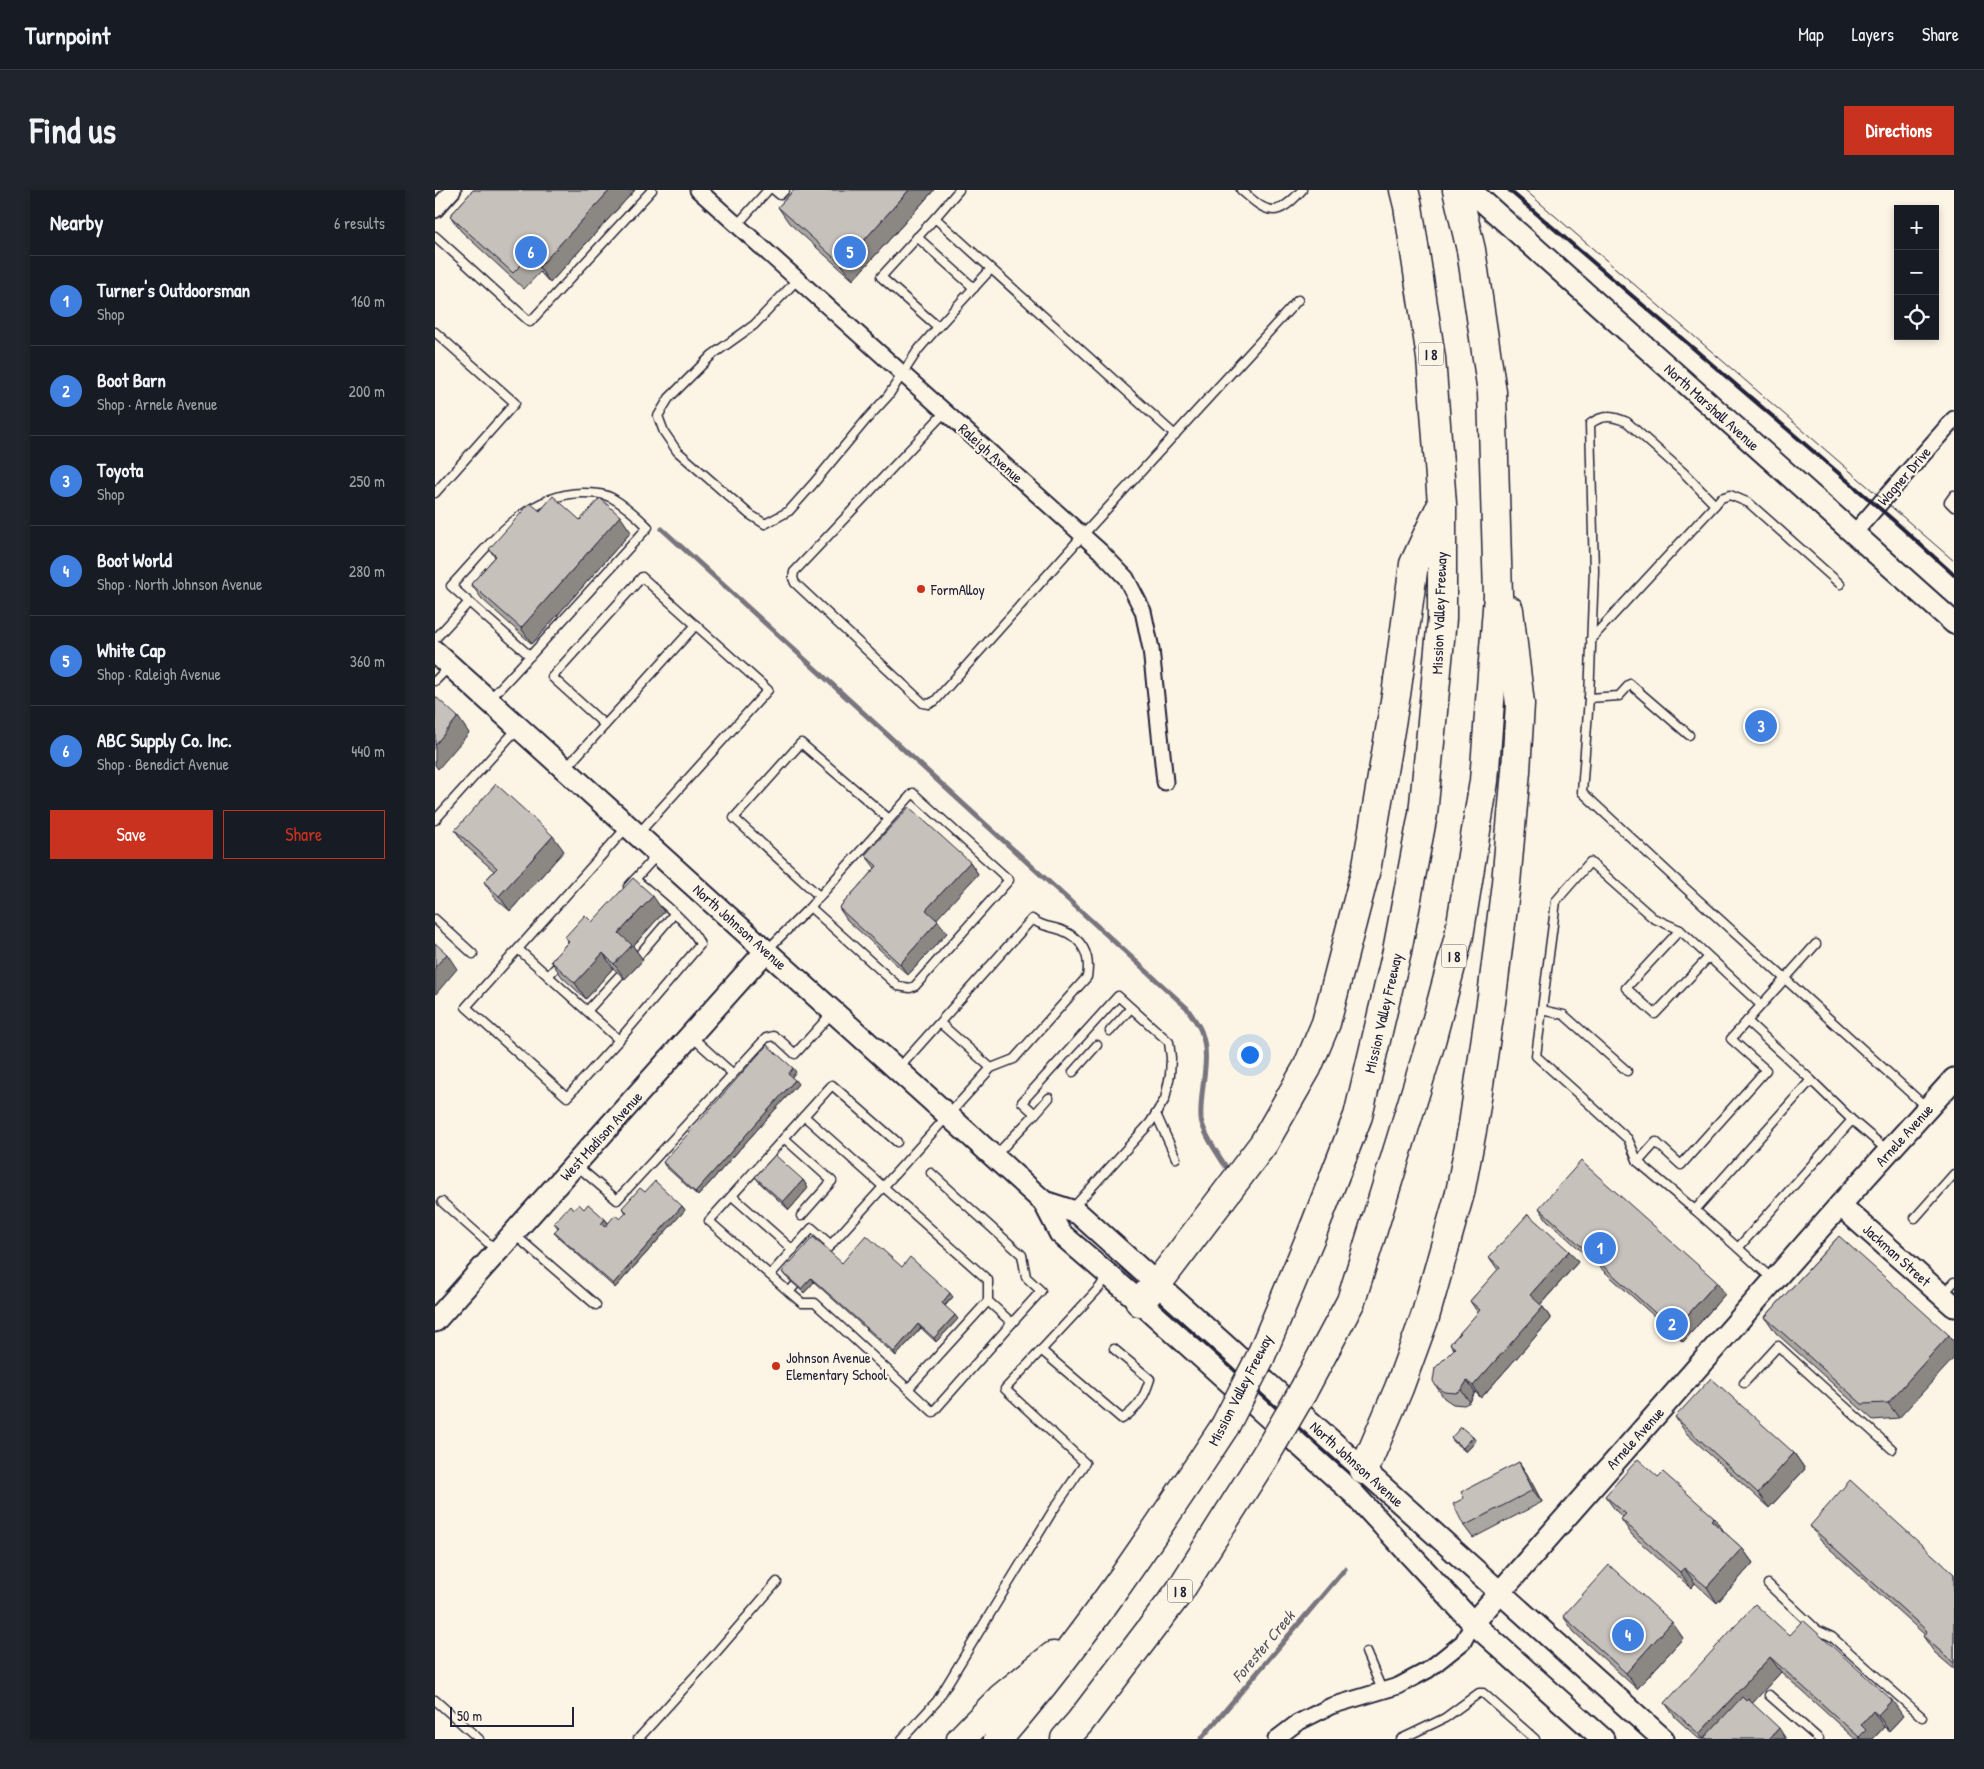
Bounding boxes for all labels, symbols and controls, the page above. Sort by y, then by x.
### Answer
text: Turnpoint [25,19,110,51]
text: Map [1798,22,1824,47]
text: Layers [1852,22,1894,47]
text: Share [1922,22,1959,47]
button: Directions [1844,106,1954,155]
text: Find us [30,107,116,154]
map controls [1894,205,1939,340]
button: + [1894,205,1939,250]
text: Nearby [50,208,103,237]
text: 6 results [334,212,385,234]
pin: 6 [515,233,547,271]
pin: 5 [834,233,866,271]
button: − [1894,250,1939,295]
text: Turner's Outdoorsman [97,277,250,303]
text: 1 [63,290,69,312]
text: 160 m [351,290,385,312]
button: locate [1894,295,1939,340]
text: Shop [97,303,124,325]
road number: I 8 [1419,342,1443,365]
street label: North Marshall Avenue [1660,359,1764,455]
text: Boot Barn [97,367,166,393]
text: 2 [62,380,70,402]
text: 200 m [349,380,385,402]
text: Shop · Arnele Avenue [97,393,217,415]
street label: Raleigh Avenue [954,418,1028,488]
street label: Wagner Drive [1872,442,1936,510]
text: Toyota [97,457,143,483]
text: 3 [62,470,70,492]
text: 250 m [349,470,385,492]
text: Shop [97,483,124,505]
text: Boot World [97,547,172,573]
street label: Mission Valley Freeway [1426,551,1452,675]
text: 4 [63,560,69,582]
text: 280 m [349,560,385,582]
text: Shop · North Johnson Avenue [97,573,262,595]
place label: FormAlloy [930,579,985,600]
marker: FormAlloy [915,583,927,595]
text: White Cap [97,637,165,663]
text: 5 [63,650,69,672]
text: 360 m [350,650,385,672]
text: Shop · Raleigh Avenue [97,663,221,685]
pin: 3 [1745,707,1777,745]
text: ABC Supply Co. Inc. [97,727,232,753]
text: 6 [63,740,69,762]
text: 440 m [351,740,385,762]
text: Shop · Benedict Avenue [97,753,229,775]
button: Save [50,810,213,859]
button: Share [223,810,385,859]
street label: North Johnson Avenue [689,879,791,975]
road number: I 8 [1441,944,1467,968]
street label: Mission Valley Freeway [1359,951,1407,1075]
your location [1237,1042,1263,1068]
street label: West Madison Avenue [555,1087,647,1185]
street label: Arnele Avenue [1870,1099,1938,1171]
street label: Jackman Street [1858,1219,1936,1292]
pin: 1 [1584,1229,1616,1267]
pin: 2 [1656,1305,1688,1343]
street label: Mission Valley Freeway [1203,1331,1277,1449]
place label: Johnson Avenue Elementary School [786,1347,887,1385]
marker: Johnson Avenue Elementary School [770,1360,782,1372]
street label: Arnele Avenue [1601,1402,1669,1474]
street label: North Johnson Avenue [1306,1416,1408,1512]
road number: I 8 [1167,1580,1193,1602]
water label: Forester Creek [1227,1605,1300,1686]
pin: 4 [1612,1616,1644,1654]
scale bar [450,1704,574,1727]
text: 50 m [457,1706,482,1725]

